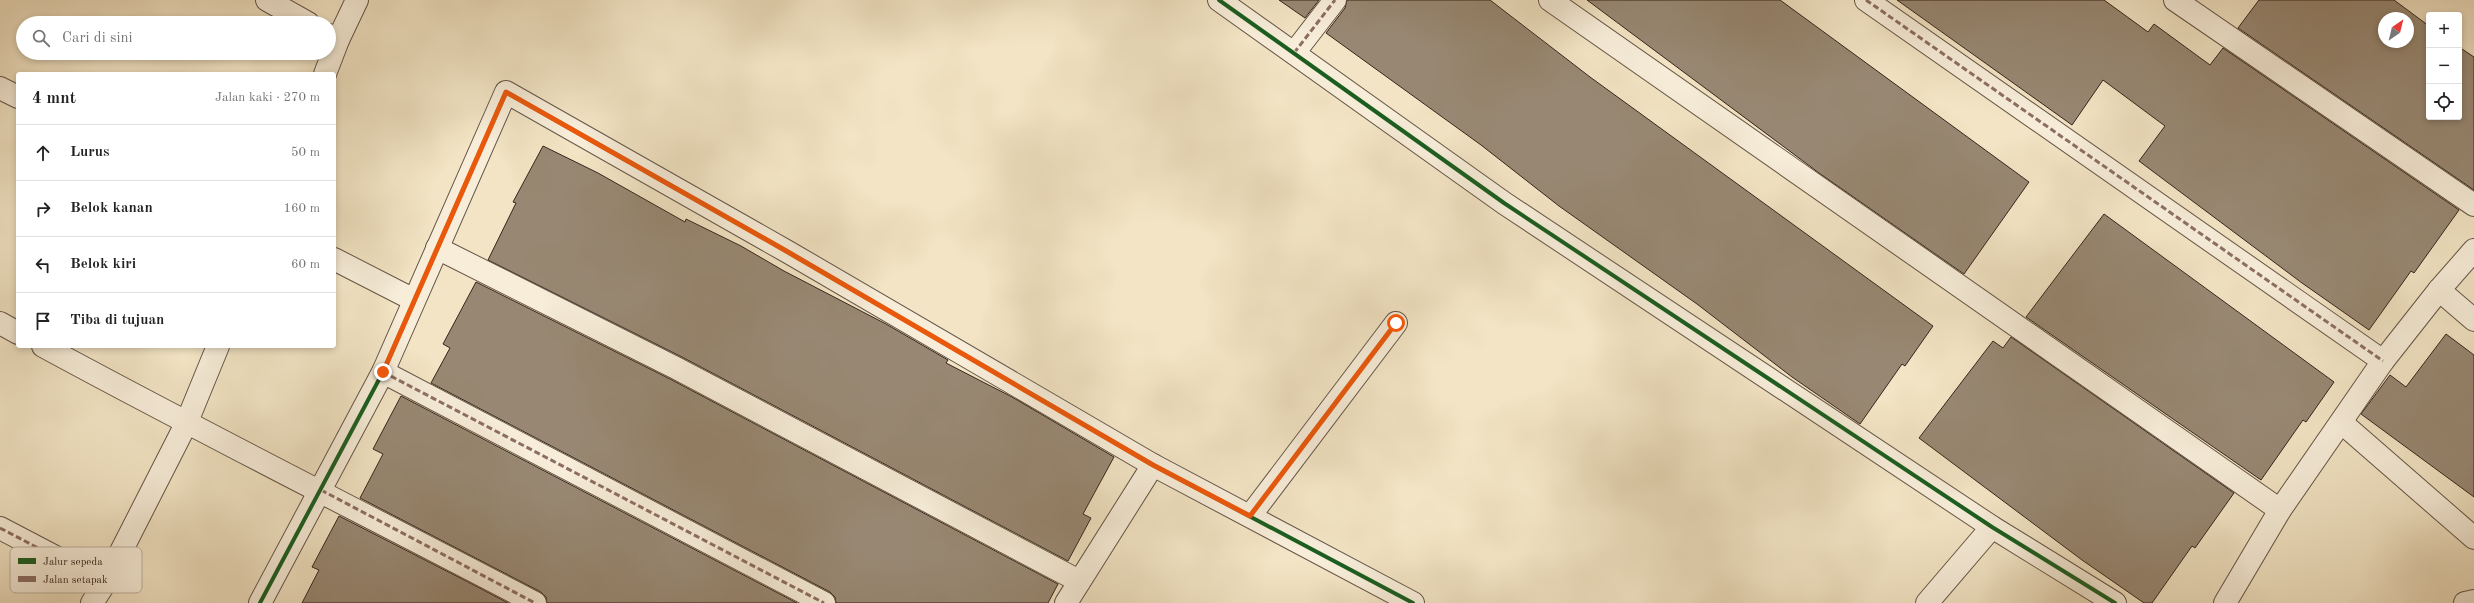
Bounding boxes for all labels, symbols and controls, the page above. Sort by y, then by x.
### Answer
north arrow [2378,12,2414,48]
map controls [2426,12,2462,120]
button: + [2426,12,2462,48]
search box [16,16,336,60]
icon: search [30,27,52,49]
text: Cari di sini [62,31,133,46]
button: − [2426,48,2462,84]
button: locate [2426,84,2462,120]
text: 4 mnt [32,90,76,107]
text: Jalan kaki · 270 m [215,91,320,104]
icon: ahead [32,142,54,164]
text: Lurus [70,145,110,160]
text: 50 m [291,146,320,159]
icon: right [32,198,54,220]
text: Belok kanan [70,201,153,216]
text: 160 m [283,202,320,215]
icon: left [32,254,54,276]
text: Belok kiri [70,257,136,272]
text: 60 m [291,258,320,271]
icon: arrive [32,310,54,332]
text: Tiba di tujuan [70,313,164,328]
route start [1387,314,1405,332]
route end [374,363,392,381]
legend [10,547,142,593]
text: Jalur sepeda [43,557,103,568]
text: Jalan setapak [43,575,108,586]

